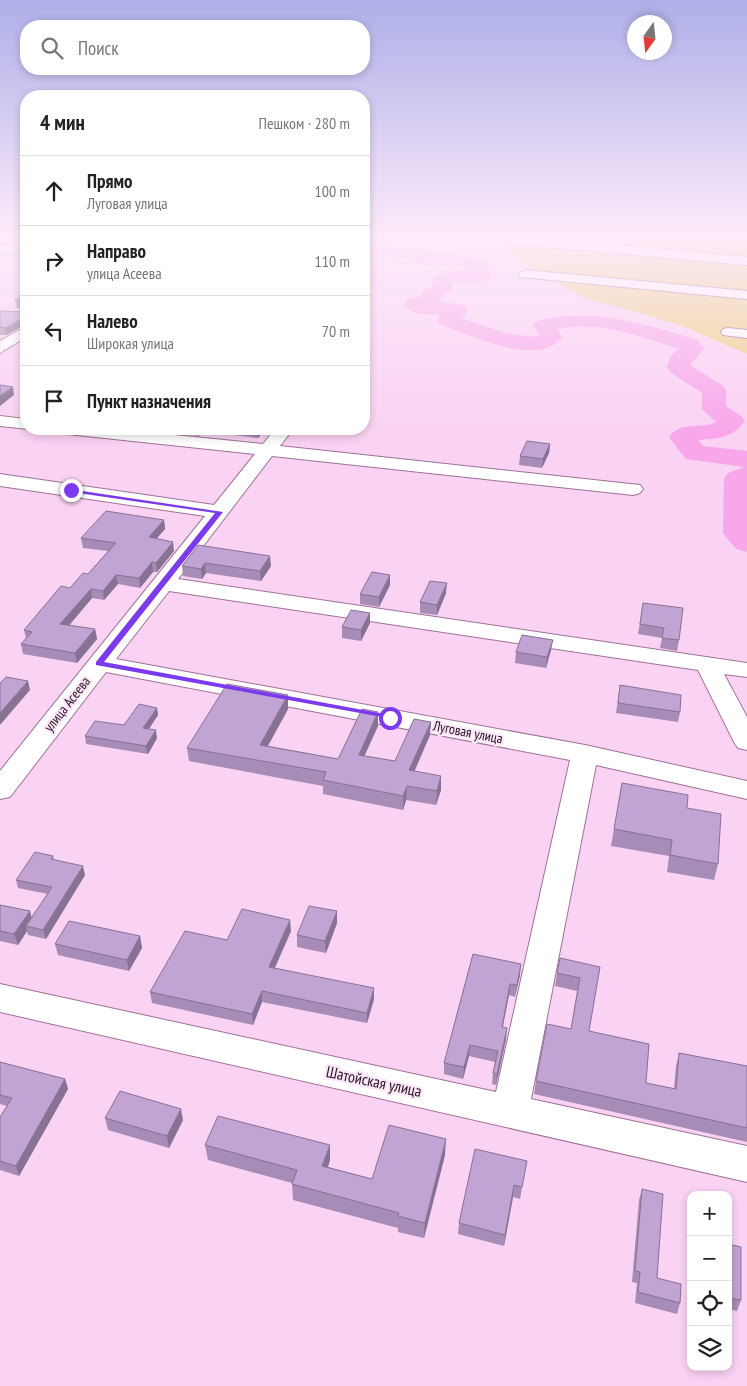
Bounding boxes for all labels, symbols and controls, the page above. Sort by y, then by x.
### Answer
north arrow [627,15,672,60]
search box [20,20,370,75]
icon: search [38,34,66,62]
text: Поиск [78,36,119,60]
text: 4 мин [40,109,85,136]
text: Пешком · 280 m [259,113,350,133]
text: Прямо [87,169,132,193]
icon: ahead [40,177,68,205]
text: 100 m [315,181,350,201]
text: Луговая улица [87,193,168,213]
text: Направо [87,239,146,263]
icon: right [40,247,68,275]
text: 110 m [315,251,350,271]
text: улица Асеева [87,263,162,283]
text: Налево [87,309,138,333]
icon: left [40,317,68,345]
text: 70 m [322,321,350,341]
text: Широкая улица [87,333,174,353]
icon: arrive [40,387,68,415]
text: Пункт назначения [87,389,211,413]
route end [60,479,83,502]
street label: улица Асеева [40,673,94,735]
route start [379,707,402,730]
street label: Луговая улица [431,716,504,748]
street label: Шатойская улица [324,1061,424,1101]
map controls [687,1191,732,1371]
button: + [687,1191,732,1236]
button: − [687,1236,732,1281]
button: locate [687,1281,732,1326]
button: layers [687,1326,732,1371]

